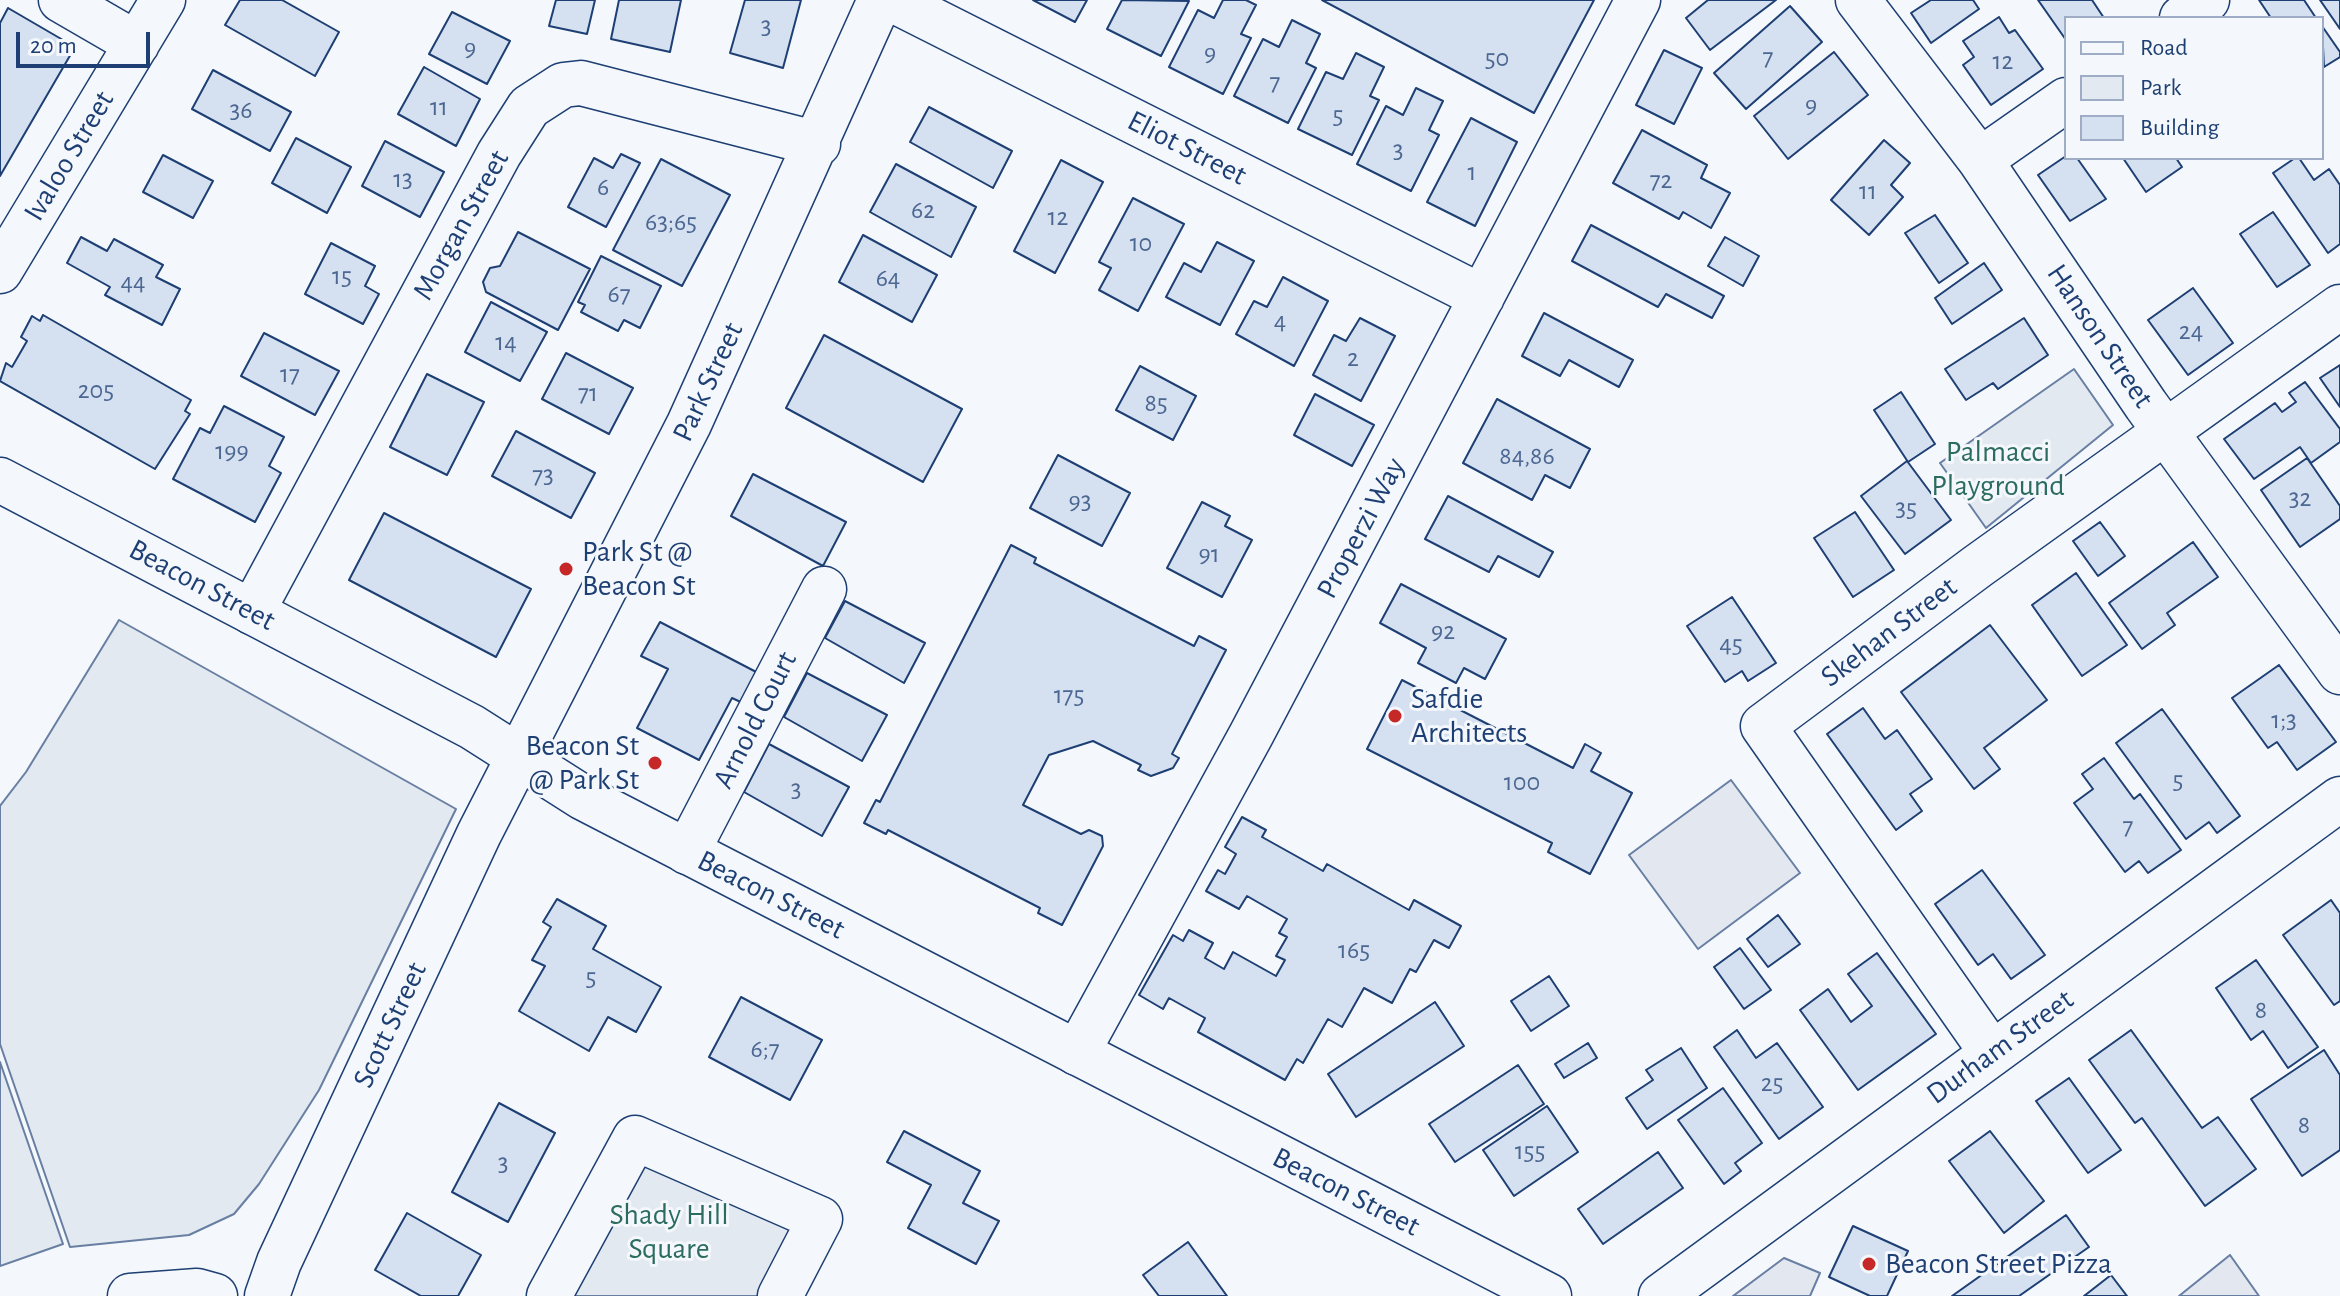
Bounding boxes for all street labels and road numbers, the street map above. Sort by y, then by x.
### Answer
street label: Ivaloo Street [16,84,122,228]
street label: Eliot Street [1121,103,1253,193]
street label: Morgan Street [405,144,517,306]
street label: Hanson Street [2039,257,2161,415]
street label: Park Street [665,317,751,447]
street label: Properzi Way [1309,451,1413,605]
street label: Beacon Street [123,531,281,639]
street label: Skehan Street [1814,569,1964,695]
street label: Arnold Court [705,646,805,794]
street label: Beacon Street [691,843,851,947]
street label: Scott Street [345,956,435,1094]
street label: Durham Street [1920,982,2080,1112]
street label: Beacon Street [1266,1140,1426,1244]

